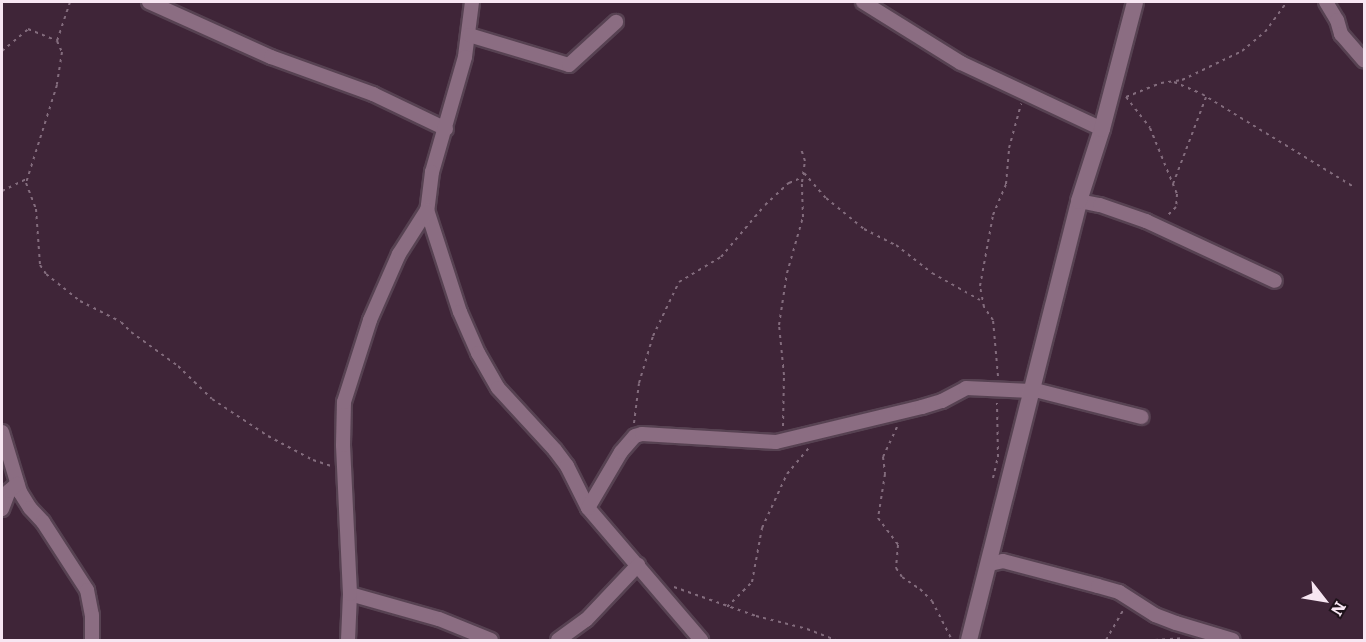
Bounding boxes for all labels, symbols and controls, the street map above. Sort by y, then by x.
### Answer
north arrow [1294,570,1354,630]
text: N [1326,597,1353,621]

